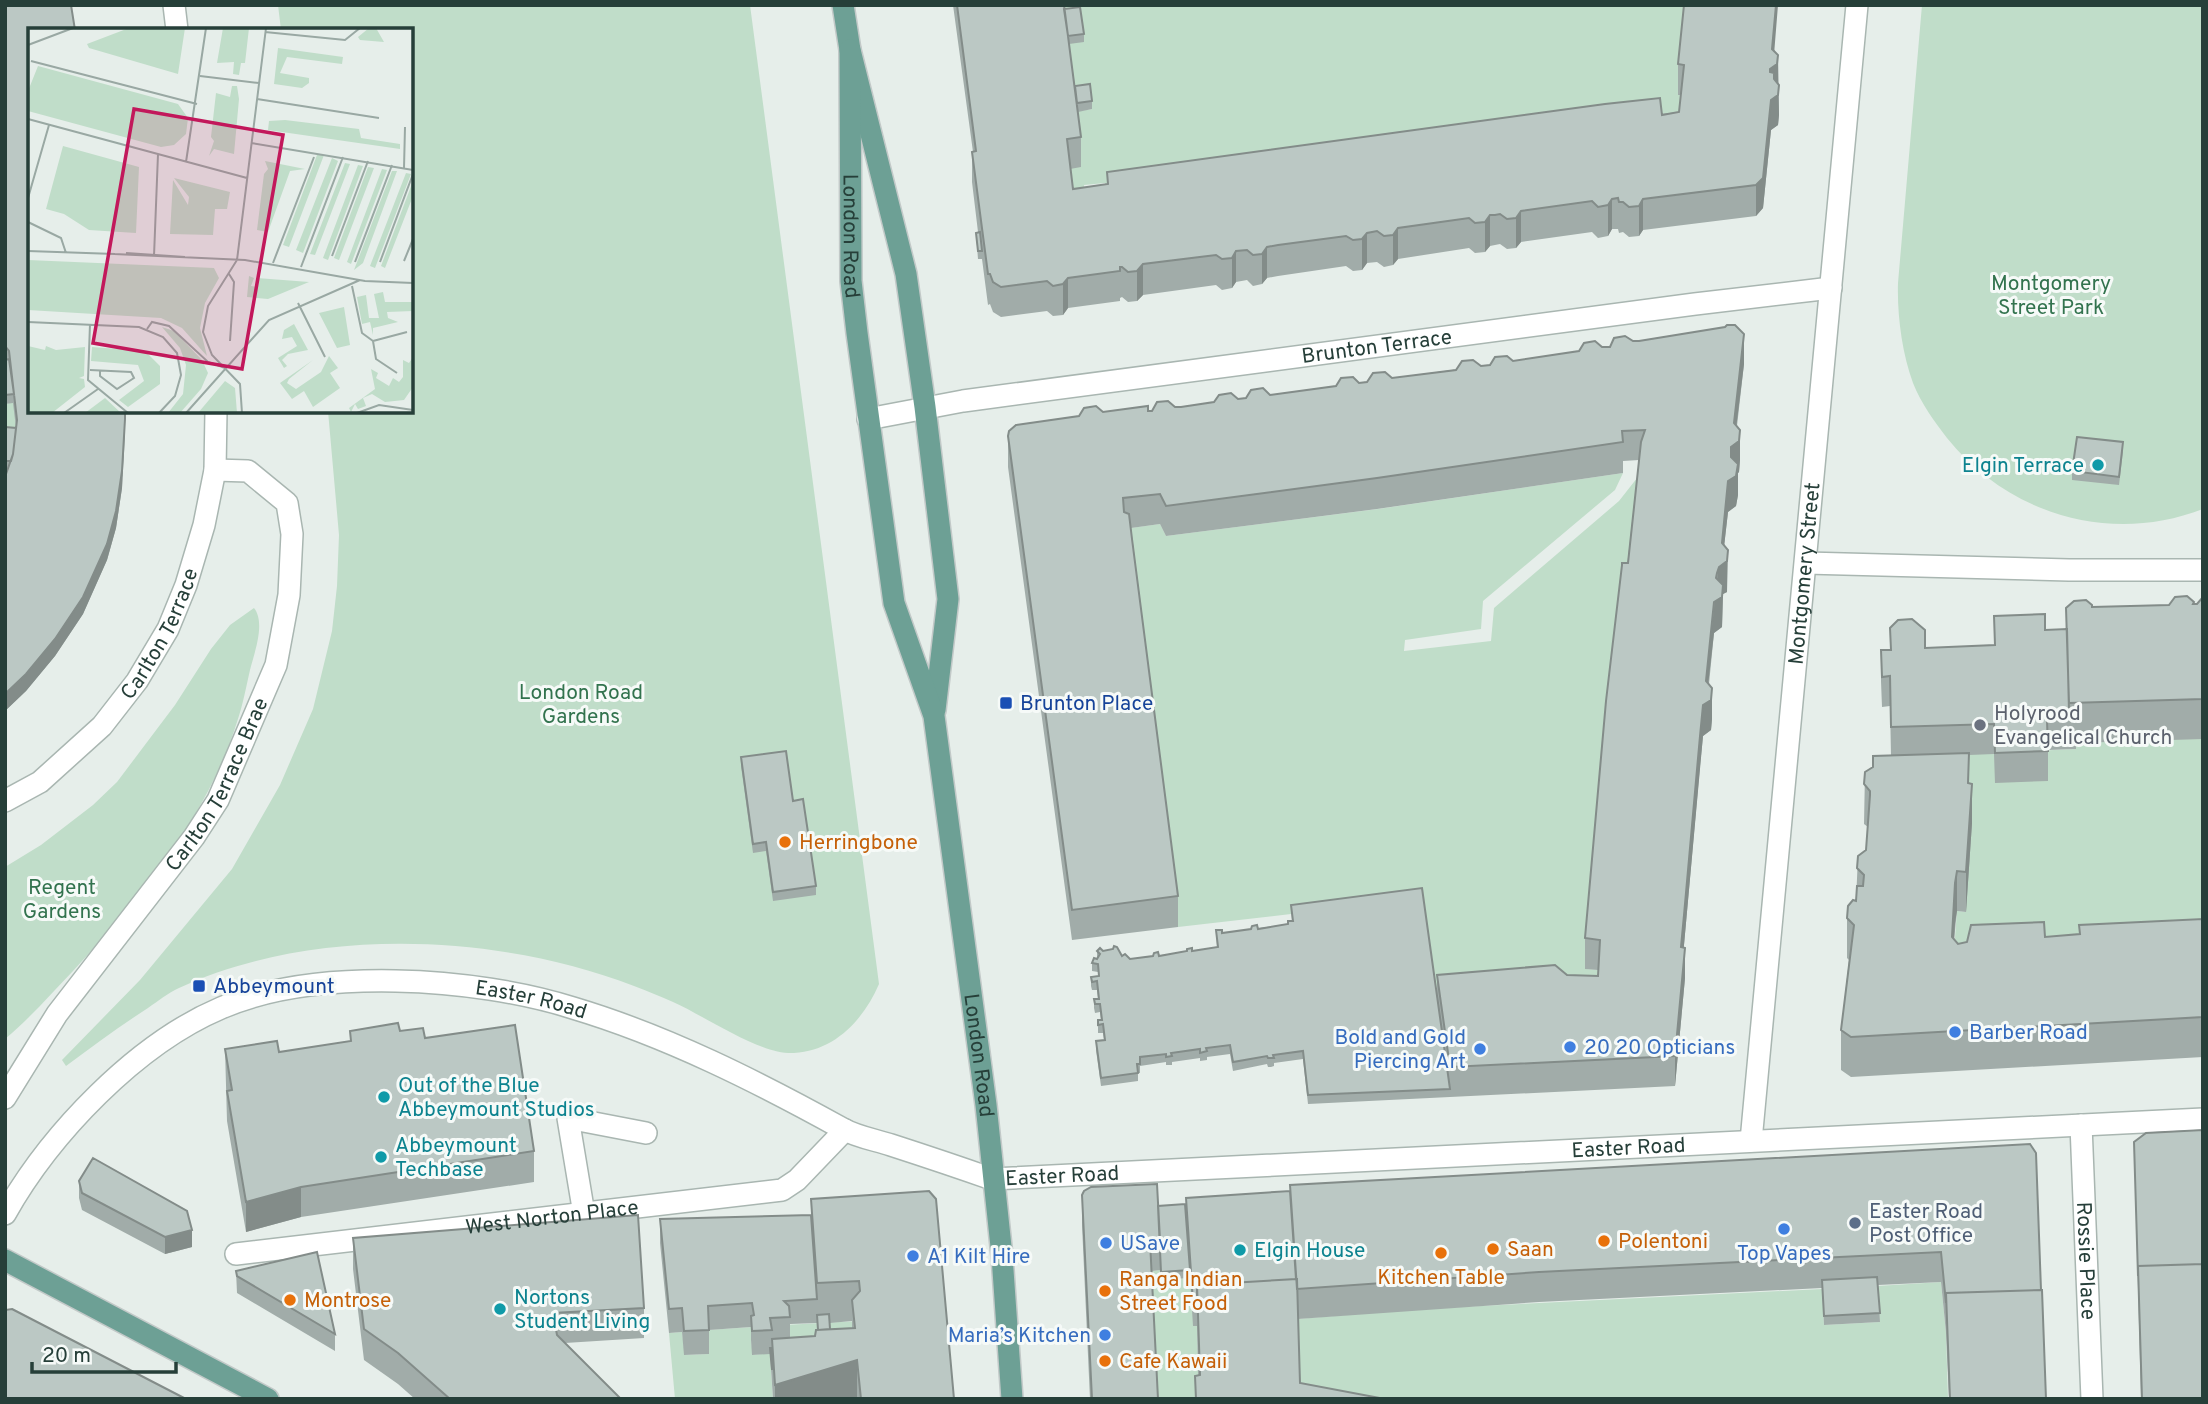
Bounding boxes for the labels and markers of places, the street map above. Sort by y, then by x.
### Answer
place label: Elgin Terrace [1962,453,2084,480]
marker: Elgin Terrace [2090,457,2106,473]
place label: Brunton Place [1020,691,1153,718]
marker: Brunton Place [998,695,1014,711]
place label: Holyrood Evangelical Church [1994,701,2172,752]
marker: Holyrood Evangelical Church [1972,717,1988,733]
place label: Herringbone [799,830,918,857]
marker: Herringbone [777,834,793,850]
place label: Abbeymount [213,974,335,1001]
marker: Abbeymount [191,978,207,994]
place label: Barber Road [1969,1020,2088,1047]
marker: Barber Road [1947,1024,1963,1040]
place label: Bold and Gold Piercing Art [1334,1025,1466,1076]
place label: 20 20 Opticians [1584,1035,1735,1062]
marker: 20 20 Opticians [1562,1039,1578,1055]
marker: Bold and Gold Piercing Art [1472,1041,1488,1057]
place label: Out of the Blue Abbeymount Studios [398,1073,595,1124]
marker: Out of the Blue Abbeymount Studios [376,1089,392,1105]
place label: Abbeymount Techbase [395,1133,517,1184]
marker: Abbeymount Techbase [373,1149,389,1165]
place label: Easter Road Post Office [1869,1199,1983,1250]
marker: Easter Road Post Office [1847,1215,1863,1231]
marker: Top Vapes [1776,1221,1792,1237]
place label: Polentoni [1618,1229,1708,1256]
place label: USave [1120,1231,1180,1258]
marker: Polentoni [1596,1233,1612,1249]
marker: USave [1098,1235,1114,1251]
place label: Saan [1507,1237,1554,1264]
place label: Elgin House [1254,1238,1365,1265]
marker: Saan [1485,1241,1501,1257]
place label: Top Vapes [1737,1241,1831,1268]
marker: Elgin House [1232,1242,1248,1258]
place label: A1 Kilt Hire [927,1244,1030,1271]
marker: Kitchen Table [1433,1245,1449,1261]
marker: A1 Kilt Hire [905,1248,921,1264]
place label: Kitchen Table [1377,1265,1505,1292]
place label: Ranga Indian Street Food [1119,1267,1243,1318]
marker: Ranga Indian Street Food [1097,1283,1113,1299]
place label: Nortons Student Living [514,1285,650,1336]
place label: Montrose [304,1288,391,1315]
marker: Montrose [282,1292,298,1308]
marker: Nortons Student Living [492,1301,508,1317]
place label: Maria’s Kitchen [948,1323,1091,1350]
marker: Maria’s Kitchen [1097,1327,1113,1343]
place label: Cafe Kawaii [1119,1349,1227,1376]
marker: Cafe Kawaii [1097,1353,1113,1369]

